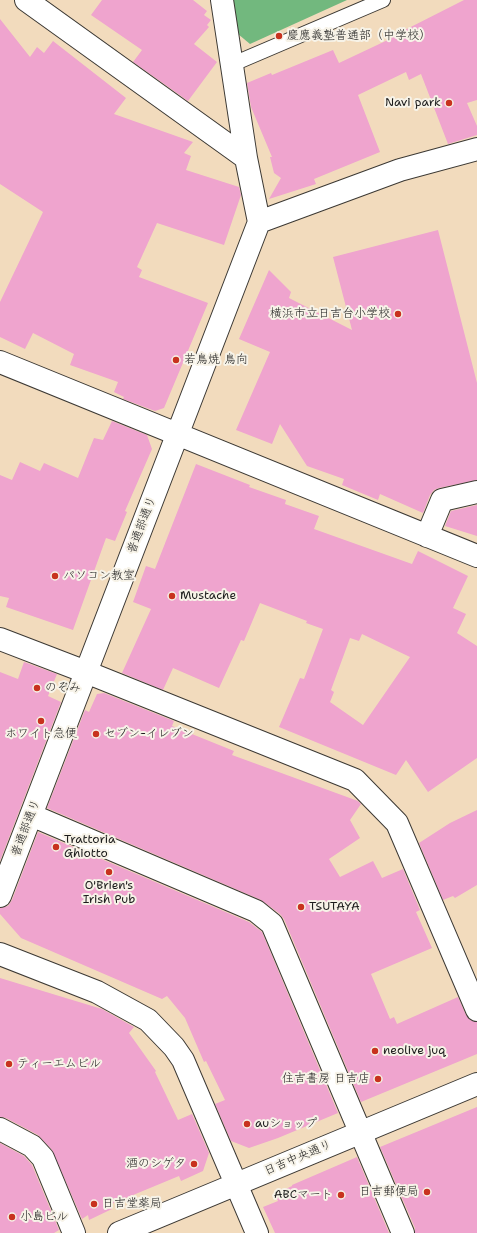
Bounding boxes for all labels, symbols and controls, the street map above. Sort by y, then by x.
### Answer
place label: 慶應義塾普通部（中学校） [287,29,431,43]
marker: 慶應義塾普通部（中学校） [274,31,284,41]
place label: Navi park [385,96,441,110]
marker: Navi park [444,98,454,108]
place label: 横浜市立日吉台小学校 [270,307,390,321]
marker: 横浜市立日吉台小学校 [393,309,403,319]
place label: 若鳥焼 鳥向 [184,353,248,367]
marker: 若鳥焼 鳥向 [171,355,181,365]
street label: 普通部通り [125,494,159,556]
place label: パソコン教室 [63,569,135,583]
marker: パソコン教室 [50,571,60,581]
place label: Mustache [180,589,236,603]
marker: Mustache [167,591,177,601]
place label: のぞみ [45,681,81,695]
marker: のぞみ [32,683,42,693]
marker: ホワイト急便 [36,716,46,726]
place label: ホワイト急便 [5,727,77,741]
place label: セブン-イレブン [104,727,194,741]
marker: セブン-イレブン [91,729,101,739]
street label: 普通部通り [9,797,43,859]
place label: Trattoria Ghiotto [64,833,115,861]
marker: Trattoria Ghiotto [51,842,61,852]
marker: O'Brien's Irish Pub [104,867,114,877]
place label: O'Brien's Irish Pub [83,879,135,907]
place label: TSUTAYA [309,900,360,914]
marker: TSUTAYA [296,902,306,912]
place label: neolive juq [383,1044,445,1058]
marker: neolive juq [370,1046,380,1056]
place label: ティーエムビル [17,1057,101,1071]
marker: ティーエムビル [4,1059,14,1069]
place label: 住吉書房 日吉店 [282,1072,370,1086]
marker: 住吉書房 日吉店 [373,1074,383,1084]
place label: auショップ [255,1117,317,1131]
marker: auショップ [242,1119,252,1129]
street label: 日吉中央通り [262,1137,334,1179]
place label: 酒のシゲタ [126,1157,186,1171]
marker: 酒のシゲタ [189,1159,199,1169]
place label: 日吉郵便局 [359,1185,419,1199]
marker: 日吉郵便局 [422,1187,432,1197]
place label: ABCマート [274,1188,333,1202]
marker: ABCマート [336,1190,346,1200]
place label: 日吉堂薬局 [102,1197,162,1211]
marker: 日吉堂薬局 [89,1199,99,1209]
place label: 小島ビル [20,1210,68,1224]
marker: 小島ビル [7,1212,17,1222]

